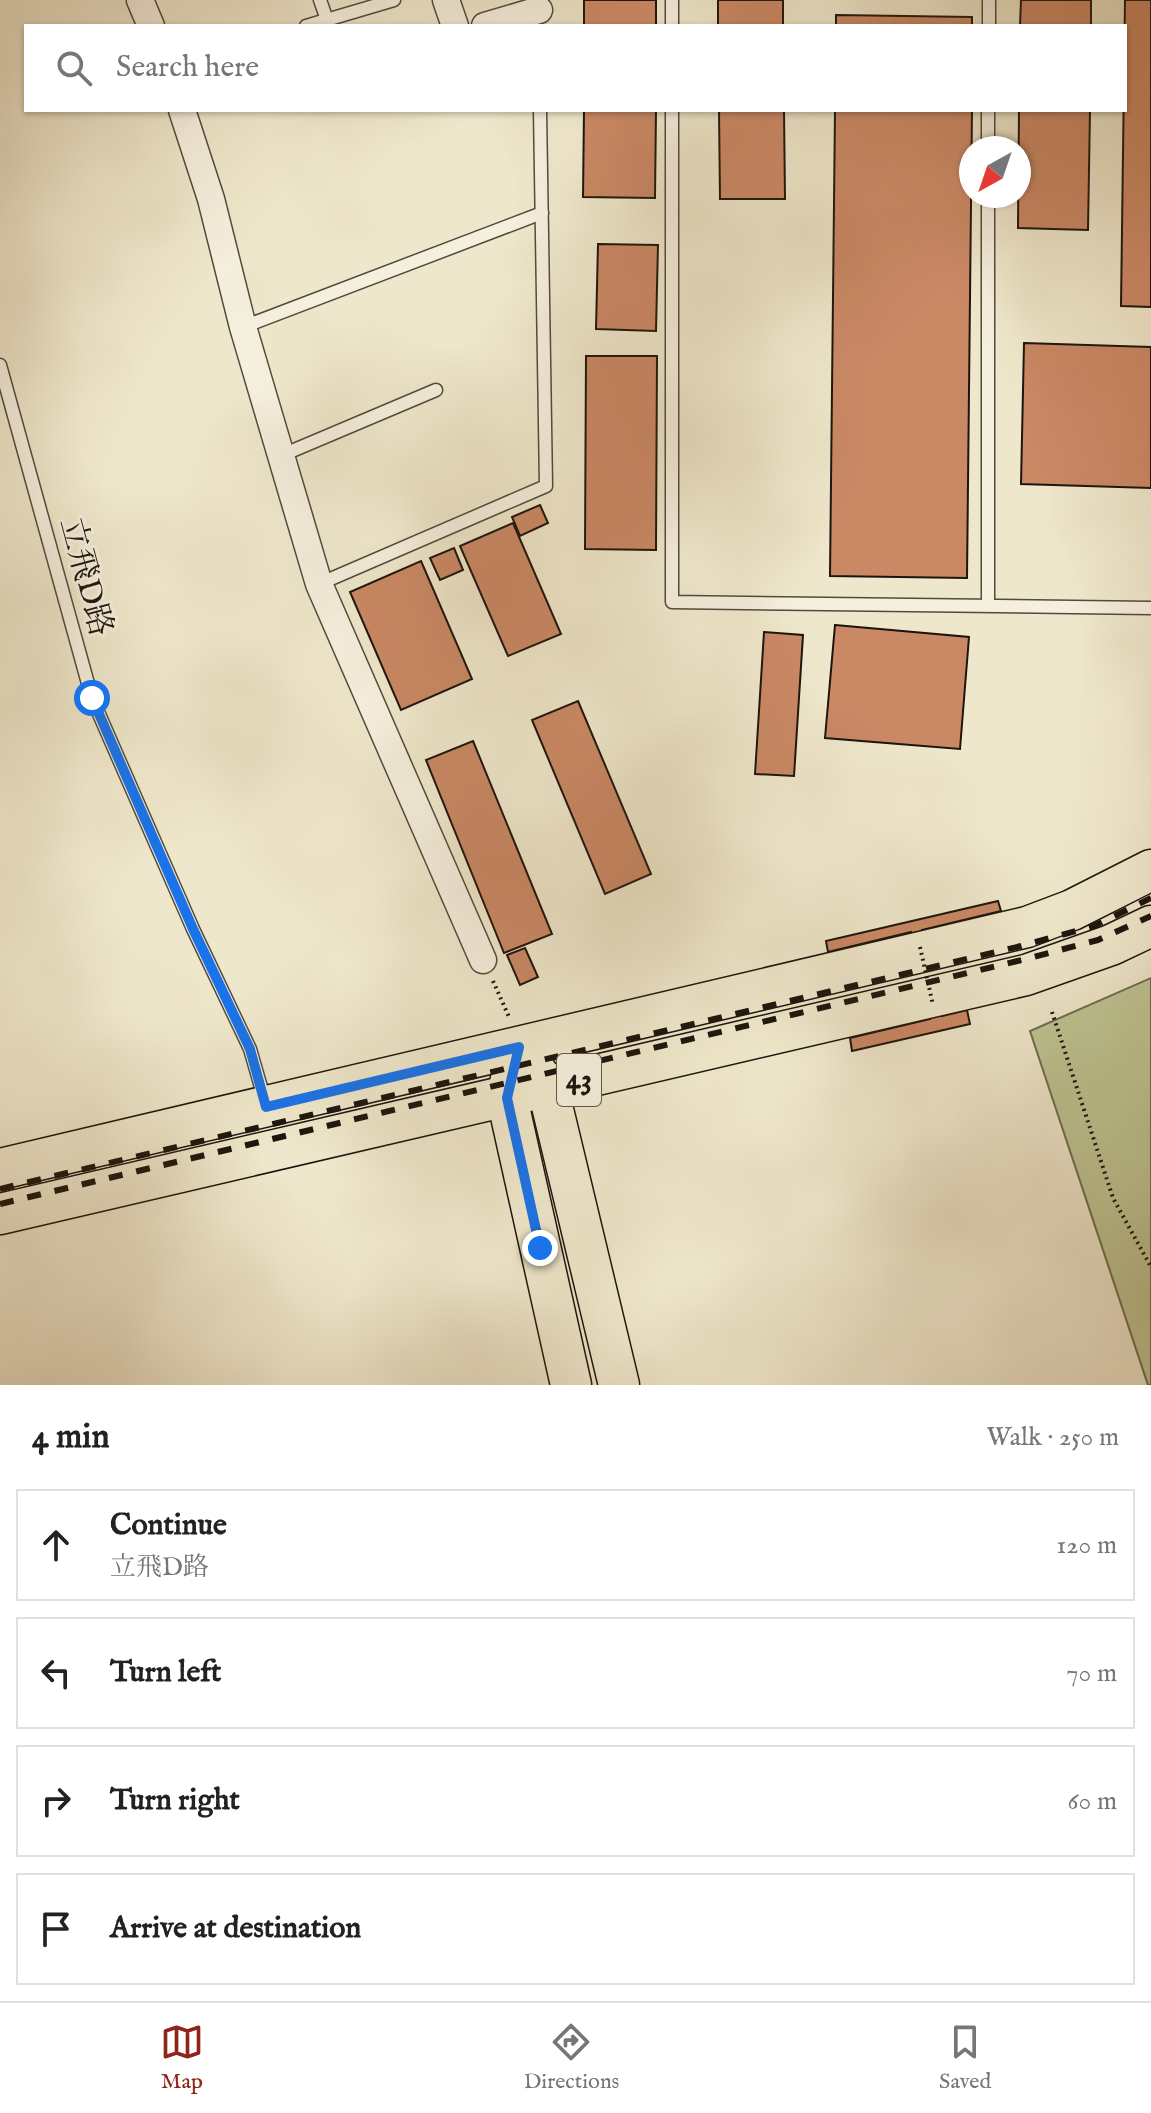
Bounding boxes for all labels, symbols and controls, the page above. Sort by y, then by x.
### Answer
search box [24,24,1127,112]
icon: search [52,46,96,90]
text: Search here [116,49,259,87]
north arrow [959,136,1031,208]
street label: 立飛D路 [49,513,121,641]
route start [74,680,110,716]
road number: 43 [557,1054,601,1106]
route end [522,1230,558,1266]
text: 4 min [32,1416,110,1459]
text: Walk · 250 m [986,1421,1119,1454]
text: Continue [110,1507,227,1545]
icon: ahead [34,1523,78,1567]
text: 120 m [1057,1529,1117,1562]
text: 立飛D路 [110,1551,209,1584]
icon: left [34,1651,78,1695]
text: Turn left [110,1654,221,1692]
text: 70 m [1066,1657,1117,1690]
icon: right [34,1779,78,1823]
text: Turn right [110,1782,240,1820]
text: 60 m [1068,1785,1117,1818]
icon: arrive [34,1907,78,1951]
text: Arrive at destination [110,1910,361,1948]
tab: Map [160,2020,204,2096]
tab: Directions [524,2020,619,2096]
tab: Saved [939,2020,991,2096]

